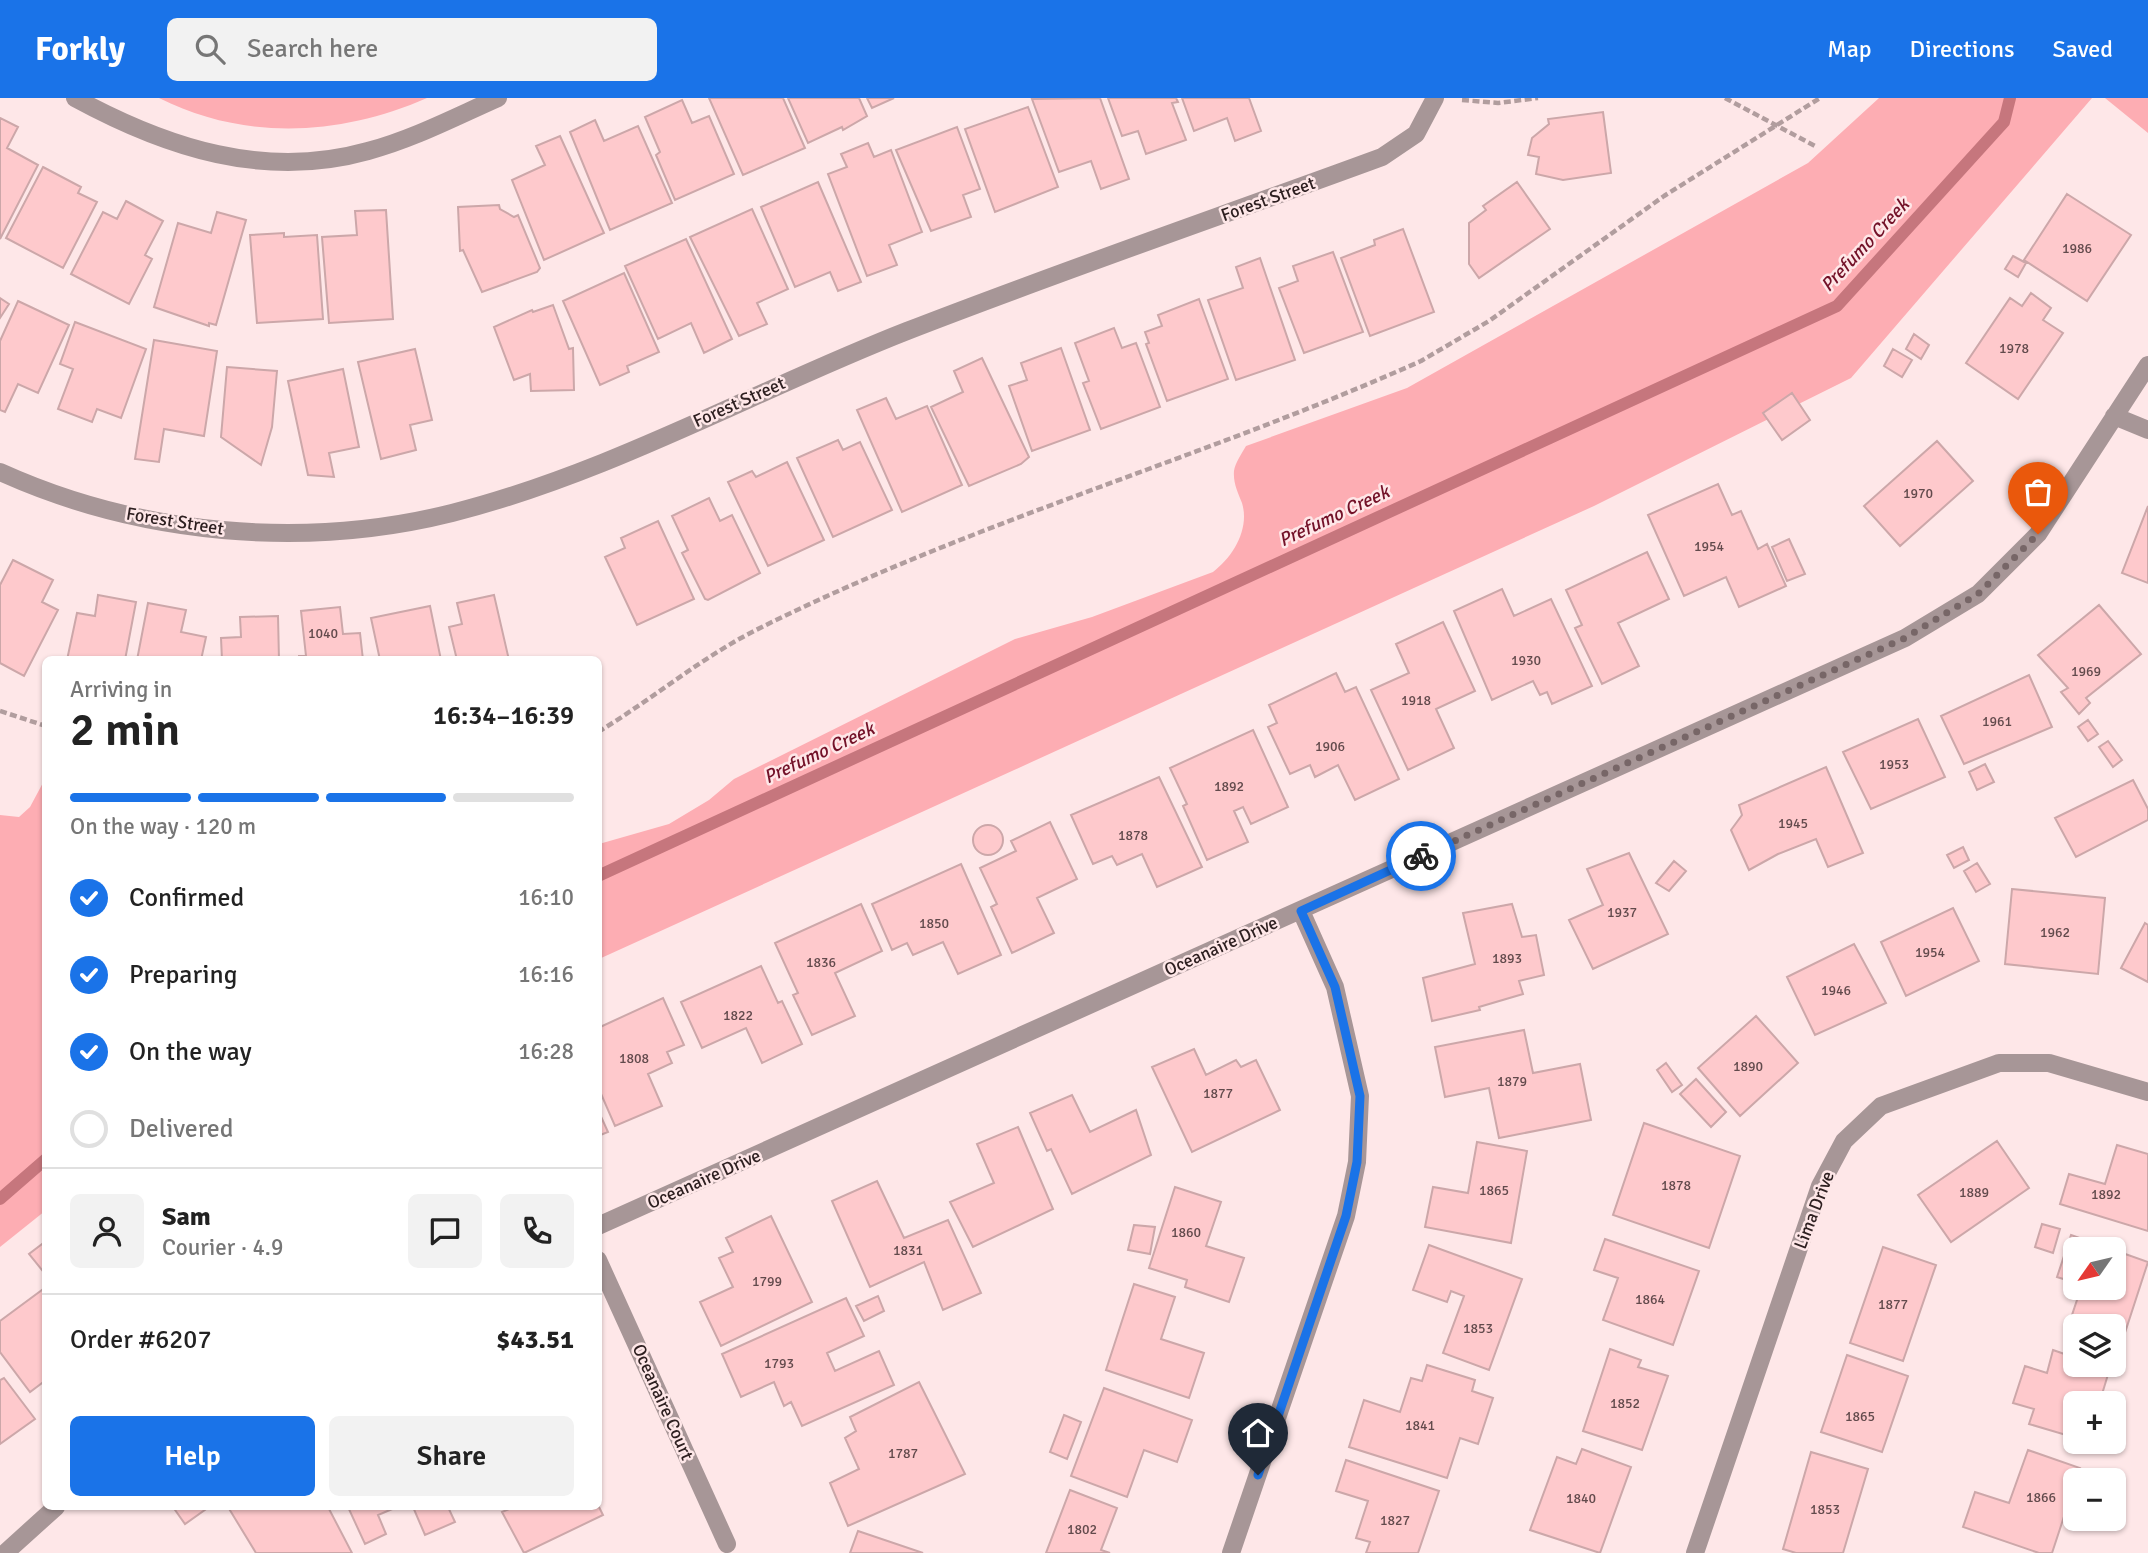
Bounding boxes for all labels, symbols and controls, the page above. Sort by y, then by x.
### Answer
search box [167,18,657,81]
text: Forkly [35,29,125,70]
icon: search [191,30,229,68]
text: Search here [247,33,378,65]
text: Map [1827,34,1872,64]
text: Directions [1910,34,2015,64]
text: Saved [2053,34,2113,64]
street label: Forest Street [1218,172,1318,226]
water label: Prefumo Creek [1816,192,1915,297]
house number: 1986 [2062,240,2092,257]
house number: 1978 [1999,340,2029,357]
street label: Forest Street [690,372,788,432]
pin [2008,462,2068,534]
icon: bag [2019,473,2057,511]
water label: Prefumo Creek [1275,479,1394,552]
house number: 1970 [1903,485,1933,502]
street label: Forest Street [125,502,225,540]
house number: 1954 [1694,538,1725,555]
house number: 1040 [308,625,338,642]
house number: 1930 [1511,652,1541,669]
house number: 1969 [2071,663,2101,680]
text: Arriving in [70,675,172,704]
house number: 1918 [1401,692,1431,709]
text: 16:34–16:39 [433,700,574,732]
text: 2 min [70,702,180,758]
house number: 1961 [1982,713,2012,730]
water label: Prefumo Creek [760,716,879,789]
house number: 1906 [1315,738,1345,755]
house number: 1953 [1879,756,1909,773]
house number: 1892 [1214,778,1244,795]
text: On the way · 120 m [70,812,256,841]
house number: 1945 [1778,815,1808,832]
courier [1386,821,1456,891]
house number: 1878 [1118,827,1148,844]
icon: bike [1402,837,1440,875]
icon: check [70,879,108,917]
text: Confirmed [129,882,244,914]
text: 16:10 [518,883,574,912]
house number: 1937 [1607,904,1637,921]
street label: Oceanaire Drive [1161,911,1281,981]
house number: 1850 [919,915,949,932]
house number: 1962 [2040,924,2070,941]
house number: 1954 [1915,944,1946,961]
house number: 1893 [1492,950,1522,967]
house number: 1836 [806,954,836,971]
icon: check [70,956,108,994]
text: Preparing [129,959,237,991]
text: 16:16 [518,960,574,989]
house number: 1946 [1821,982,1851,999]
house number: 1822 [723,1007,753,1024]
icon: check [70,1033,108,1071]
text: On the way [129,1036,252,1068]
text: 16:28 [518,1037,574,1066]
house number: 1808 [619,1050,649,1067]
house number: 1890 [1733,1058,1763,1075]
house number: 1879 [1497,1073,1527,1090]
house number: 1877 [1203,1085,1233,1102]
text: Delivered [129,1113,234,1145]
street label: Oceanaire Drive [644,1144,764,1214]
street label: Lima Drive [1789,1168,1839,1252]
house number: 1878 [1661,1177,1691,1194]
house number: 1865 [1479,1182,1509,1199]
house number: 1889 [1959,1184,1989,1201]
house number: 1892 [2091,1186,2121,1203]
button: person [70,1194,144,1268]
button: chat [408,1194,482,1268]
button: phone [500,1194,574,1268]
text: Sam [162,1201,211,1233]
house number: 1860 [1171,1224,1201,1241]
text: Courier · 4.9 [162,1233,283,1262]
north arrow [2063,1237,2126,1300]
map controls [2063,1237,2126,1531]
house number: 1831 [893,1242,923,1259]
house number: 1799 [752,1273,782,1290]
house number: 1864 [1635,1291,1666,1308]
house number: 1877 [1878,1296,1908,1313]
button: layers [2063,1314,2126,1377]
house number: 1853 [1463,1320,1493,1337]
text: Order #6207 [70,1324,211,1356]
text: $43.51 [496,1324,574,1356]
street label: Oceanaire Court [628,1341,698,1463]
house number: 1793 [764,1355,794,1372]
button: + [2063,1391,2126,1454]
house number: 1852 [1610,1395,1640,1412]
pin [1228,1403,1288,1475]
house number: 1865 [1845,1408,1875,1425]
icon: home [1239,1414,1277,1452]
button: Help [70,1416,315,1496]
button: Share [329,1416,574,1496]
house number: 1841 [1405,1417,1435,1434]
house number: 1787 [888,1445,918,1462]
button: − [2063,1468,2126,1531]
house number: 1866 [2026,1489,2056,1506]
house number: 1840 [1566,1490,1596,1507]
house number: 1853 [1810,1501,1840,1518]
house number: 1827 [1380,1512,1410,1529]
house number: 1802 [1067,1521,1097,1538]

